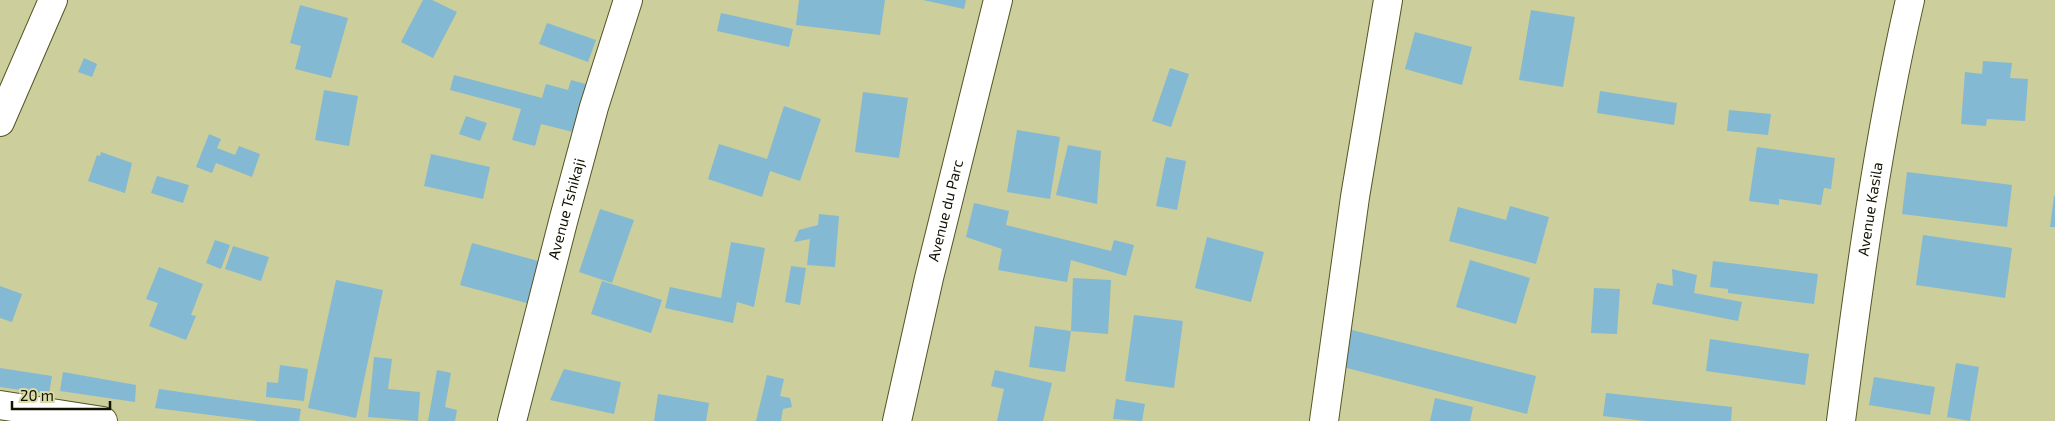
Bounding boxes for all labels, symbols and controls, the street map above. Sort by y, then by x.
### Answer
street label: Avenue Tshikaji [544,156,588,261]
street label: Avenue du Parc [923,157,966,263]
street label: Avenue Kasila [1853,161,1886,257]
scale bar [12,378,110,410]
text: 20 m [20,386,54,404]

